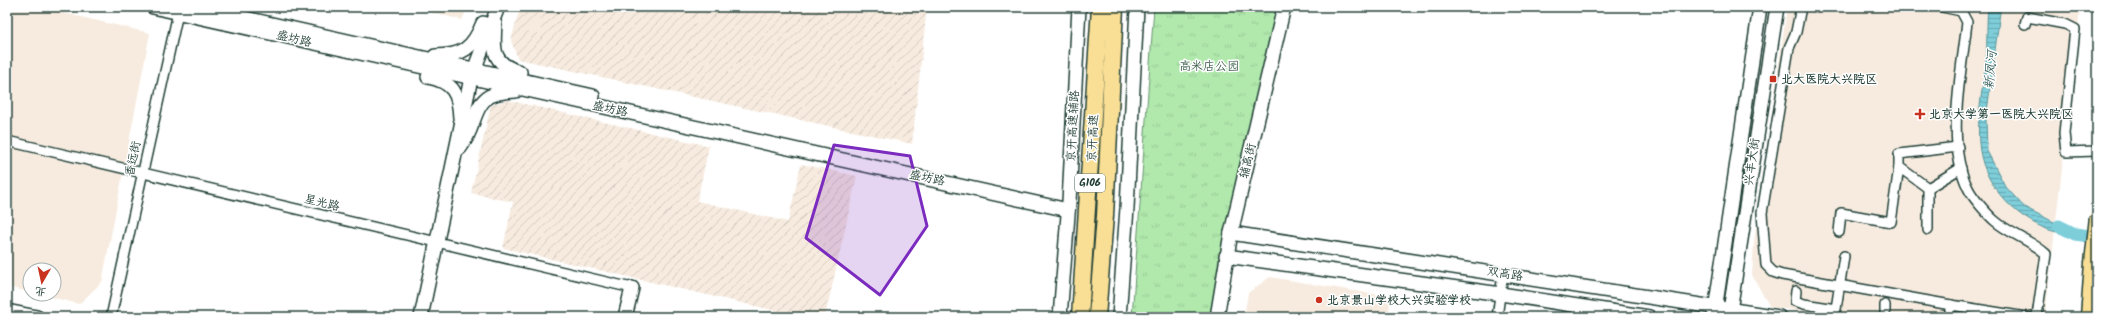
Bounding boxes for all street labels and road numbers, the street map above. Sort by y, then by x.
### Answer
street label: 盛坊路 [274,26,314,52]
street label: 京开高速辅路 [1062,90,1084,162]
street label: 盛坊路 [590,96,630,122]
street label: 京开高速 [1082,114,1104,162]
street label: 兴丰大街 [1739,137,1765,187]
street label: 香远街 [120,139,146,179]
street label: 辅高街 [1235,141,1261,181]
street label: 盛坊路 [907,165,947,191]
road number: G106 [1075,174,1105,192]
street label: 星光路 [302,190,342,216]
street label: 双高路 [1486,262,1524,286]

